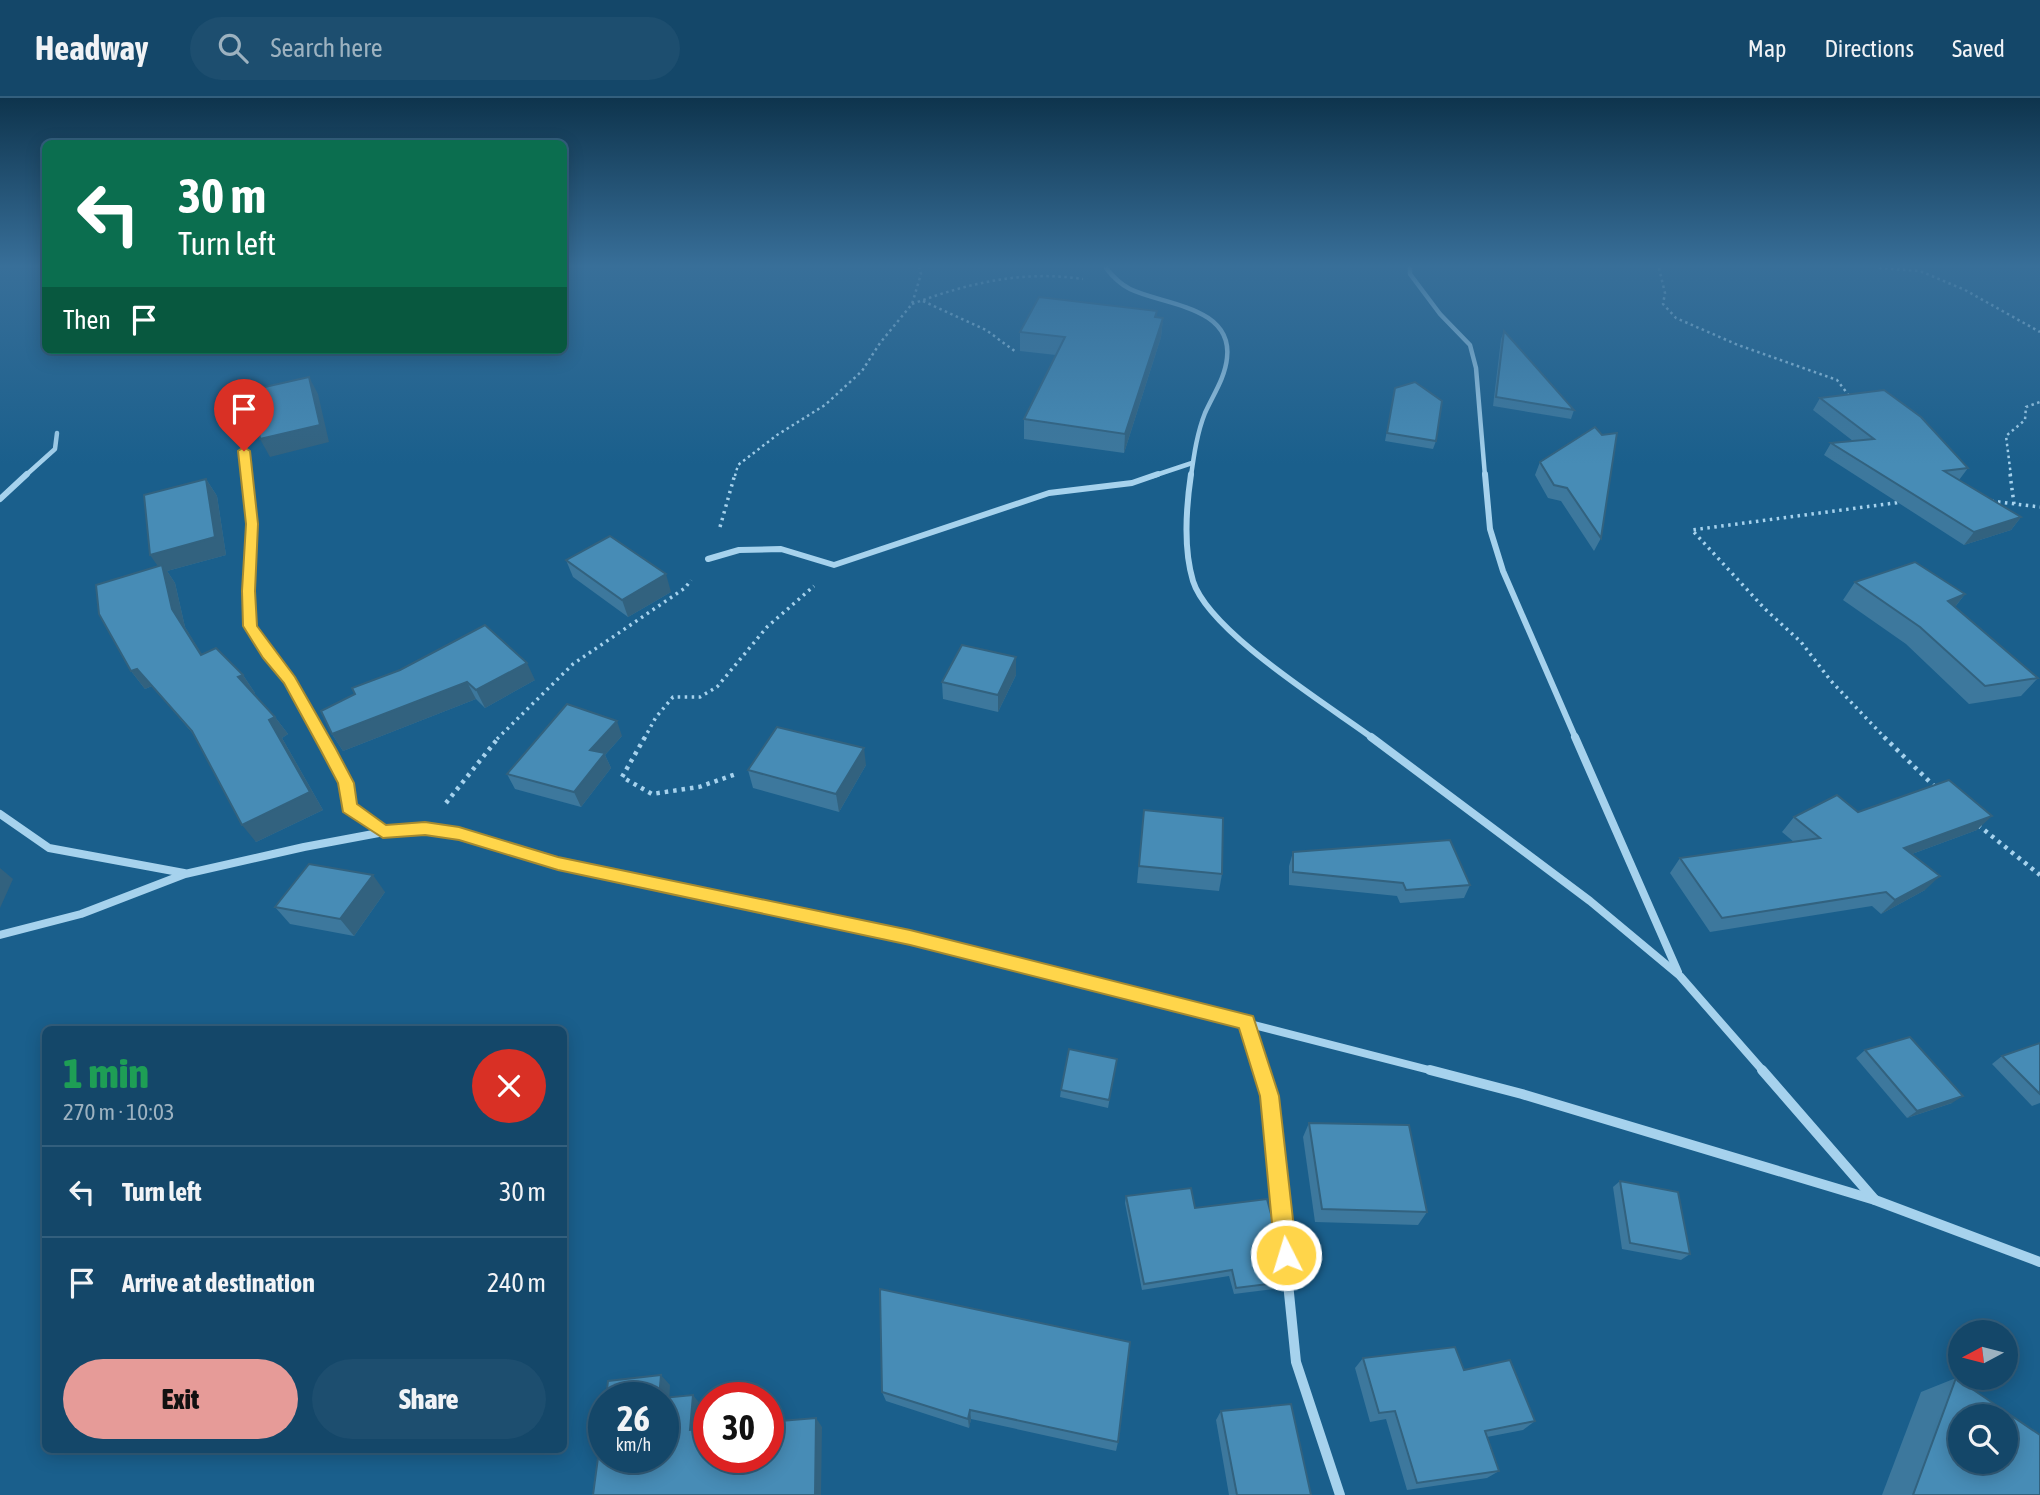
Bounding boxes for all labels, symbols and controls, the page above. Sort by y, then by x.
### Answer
search box [190,17,680,80]
text: Headway [35,29,148,67]
icon: search [214,29,252,67]
text: Search here [270,33,383,63]
text: Map [1748,35,1786,62]
text: Directions [1824,35,1914,62]
text: Saved [1952,35,2005,62]
text: 30 m [178,167,266,223]
icon: left [63,168,154,259]
text: Turn left [178,225,276,262]
icon: arrive [125,301,163,339]
text: Then [63,305,111,335]
pin [214,379,274,451]
icon: arrive [225,390,263,428]
text: 1 min [63,1049,149,1097]
button: close [472,1049,546,1123]
text: 270 m · 10:03 [63,1099,175,1125]
icon: left [63,1173,101,1211]
text: Turn left [122,1177,202,1207]
text: 30 m [499,1177,546,1207]
position arrow [1249,1218,1323,1292]
icon: arrive [63,1264,101,1302]
text: Arrive at destination [122,1268,315,1298]
text: 240 m [487,1268,546,1298]
north arrow [1948,1320,2018,1390]
map controls [1948,1320,2018,1474]
button: Exit [63,1359,298,1439]
button: Share [312,1359,546,1439]
speed limit sign: 30 [693,1382,784,1473]
text: 26 [617,1398,650,1438]
button: search [1948,1404,2018,1474]
text: km/h [616,1434,651,1455]

